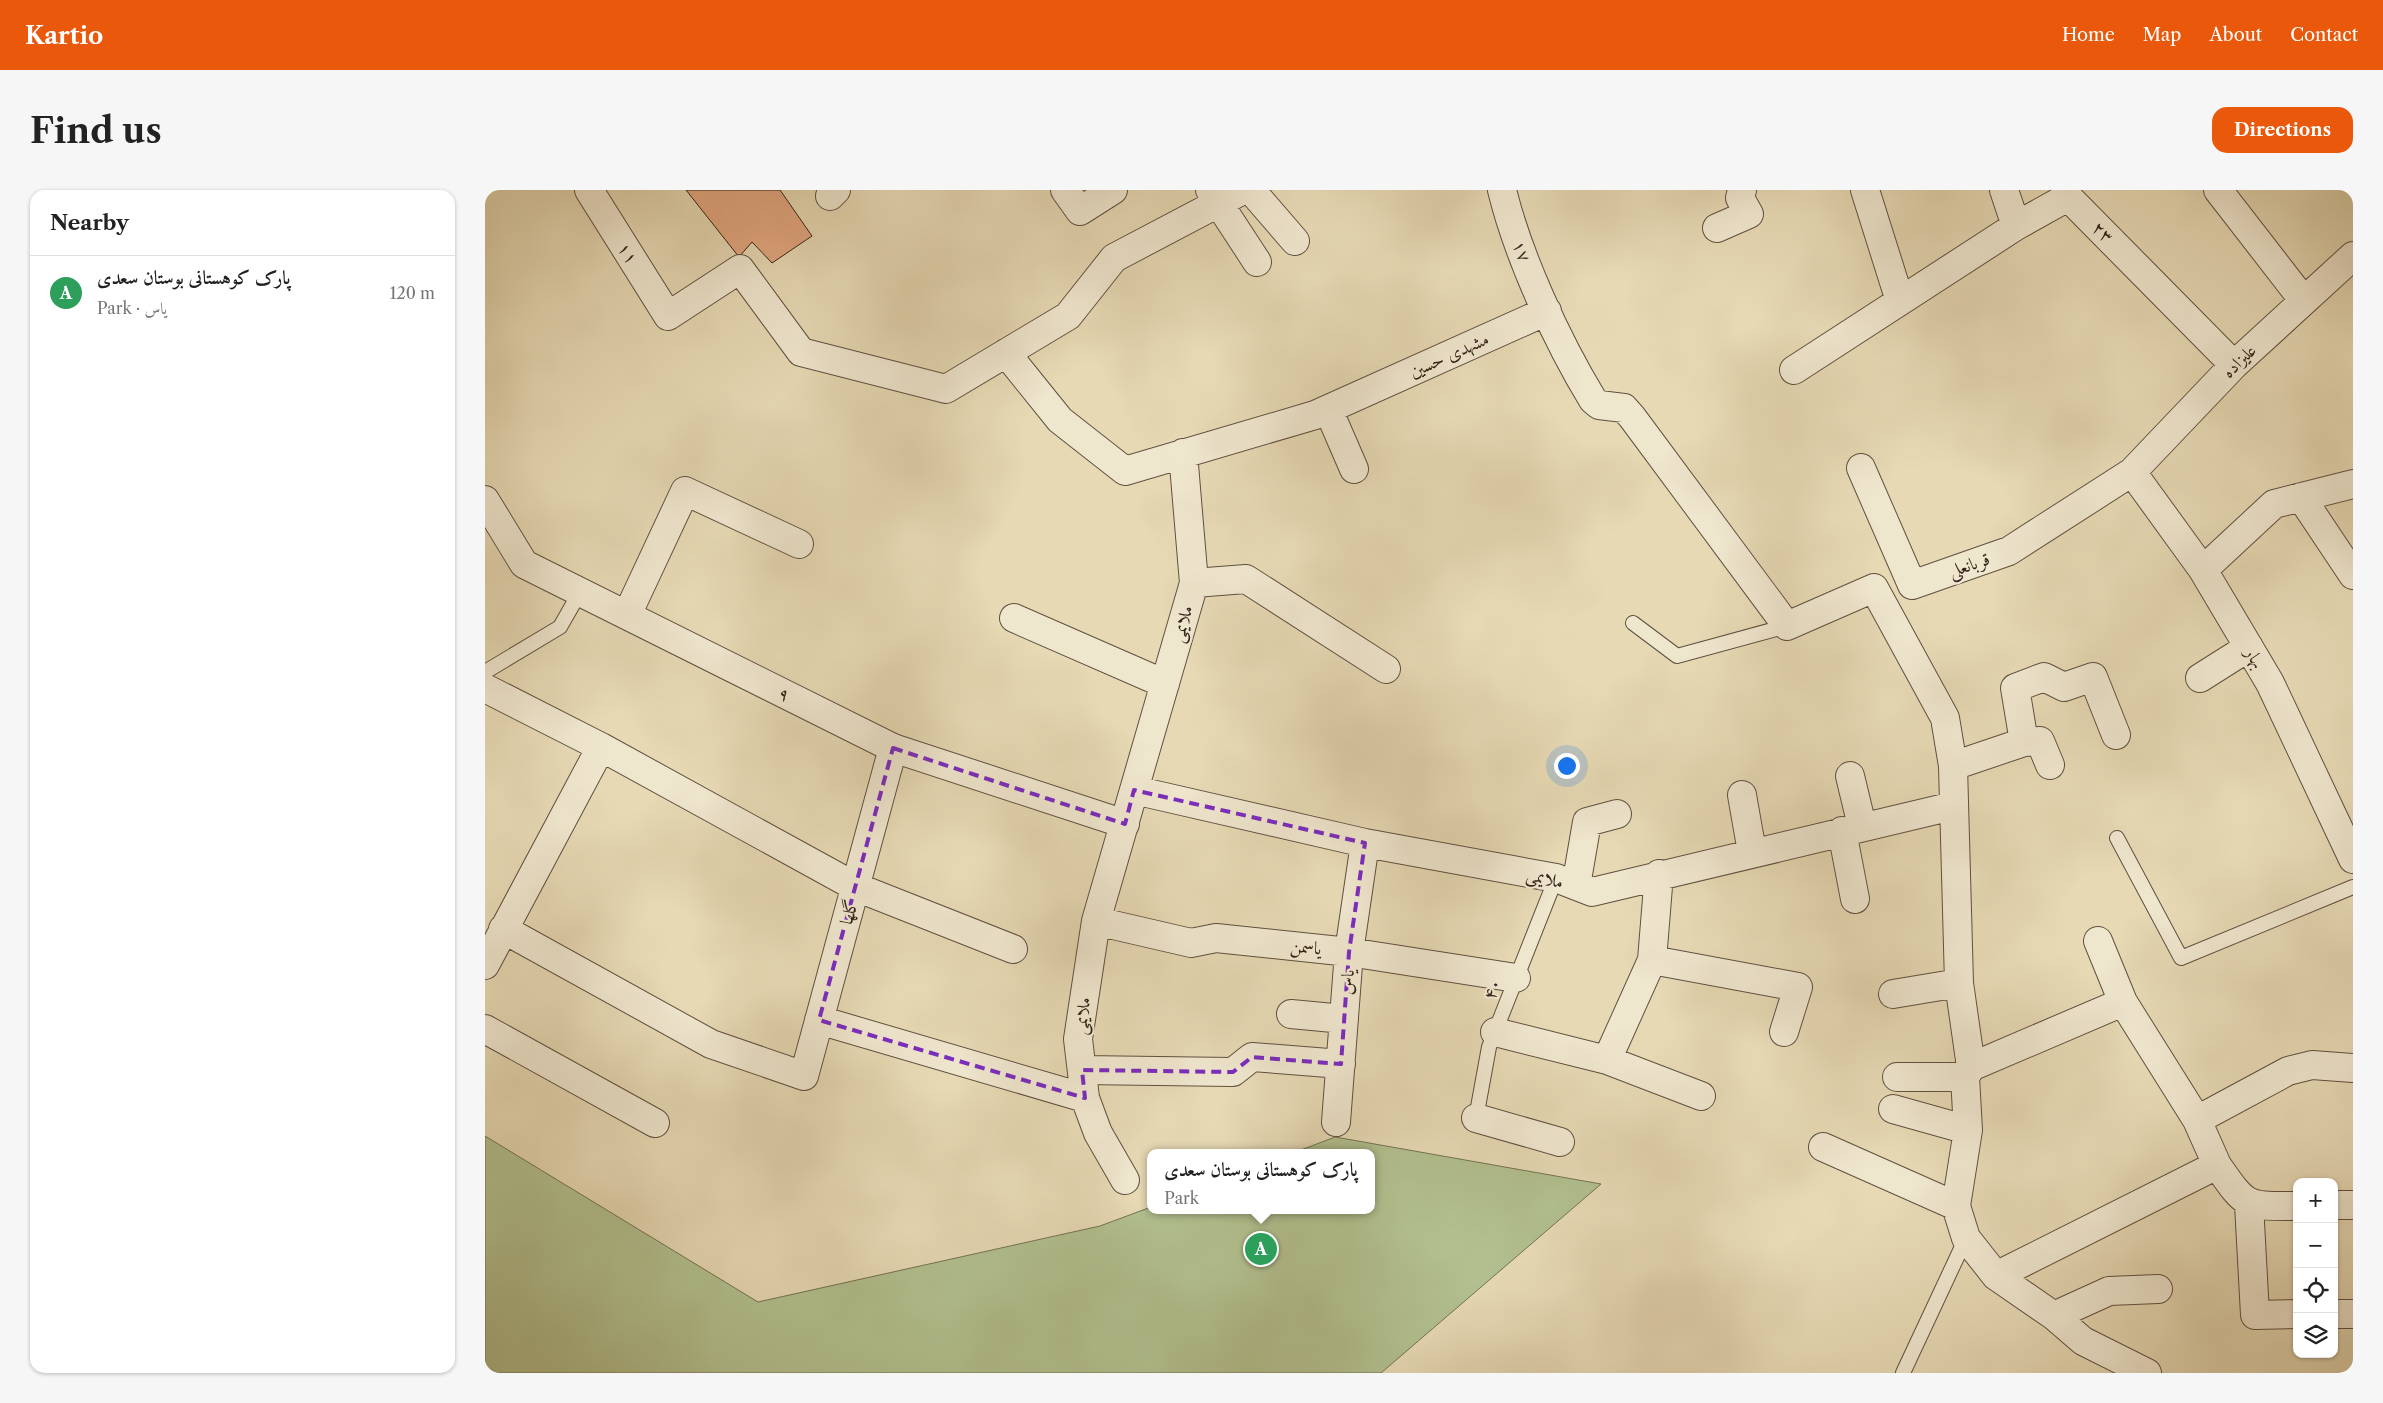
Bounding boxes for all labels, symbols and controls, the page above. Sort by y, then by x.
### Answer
text: Kartio [25,21,103,50]
text: Home [2062,24,2115,46]
text: Map [2143,24,2181,46]
text: About [2209,24,2262,46]
text: Contact [2290,24,2358,46]
button: Directions [2212,107,2353,153]
text: Find us [30,109,162,152]
text: Nearby [50,210,129,235]
street label: ۲۳ [2088,217,2118,247]
street label: ۱۷ [1508,237,1536,265]
street label: ۱۱ [613,238,643,268]
text: پارک کوهستانی بوستان سعدی [97,266,290,289]
text: A [60,283,72,303]
text: 120 m [390,283,435,303]
text: Park · یاس [97,298,167,318]
street label: مشهدی حسین [1406,328,1493,383]
street label: علیزاده [2217,340,2261,382]
street label: قربانعلی [1945,548,1993,584]
street label: ملایمی [1166,603,1199,646]
street label: بهار [2238,642,2270,673]
street label: ۹ [774,682,794,706]
your location [1554,753,1580,779]
street label: ملایمی [1524,863,1566,894]
street label: گلها [835,897,863,927]
street label: یاسمن [1289,934,1324,961]
street label: یاس [1335,967,1359,996]
street label: ۴۰ [1478,975,1506,1003]
street label: ملایمی [1069,996,1096,1036]
popup [1147,1149,1375,1214]
text: پارک کوهستانی بوستان سعدی [1164,1158,1358,1181]
map controls [2293,1178,2338,1358]
button: + [2293,1178,2338,1223]
text: Park [1164,1188,1199,1208]
button: − [2293,1223,2338,1268]
pin: A [1245,1230,1277,1268]
button: locate [2293,1268,2338,1313]
button: layers [2293,1313,2338,1358]

